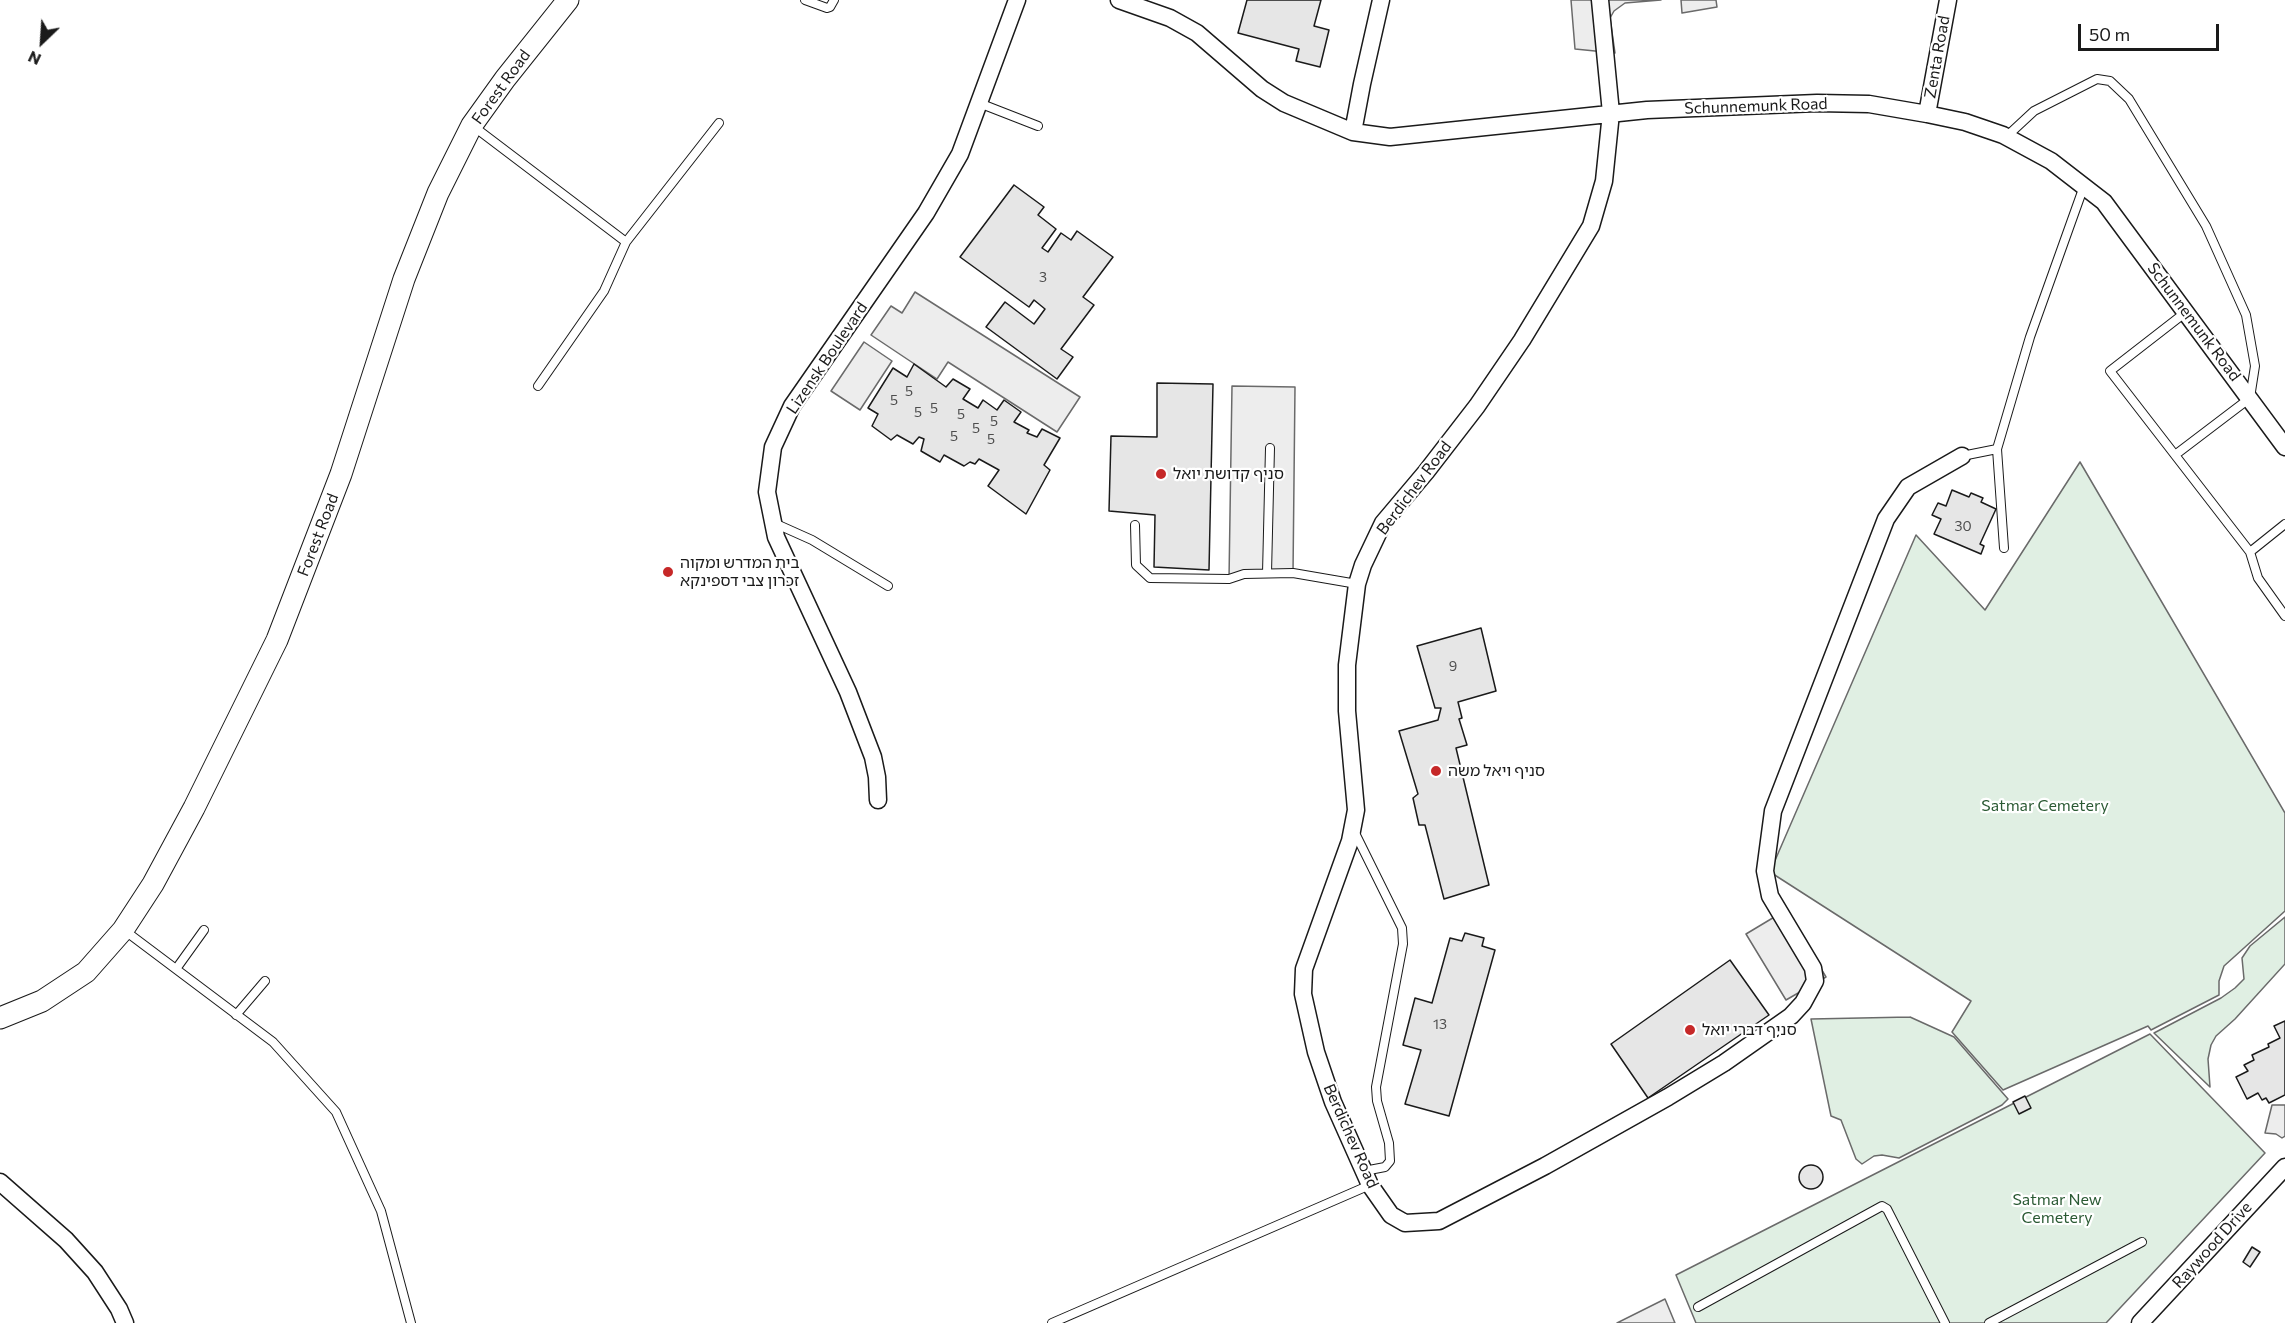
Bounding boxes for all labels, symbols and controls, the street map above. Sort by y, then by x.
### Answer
north arrow [12,12,72,72]
scale bar [2081,12,2222,50]
street label: Zenta Road [1920,14,1954,100]
text: 50 m [2089,23,2130,45]
street label: Forest Road [468,46,534,128]
text: N [25,48,44,70]
street label: Schunnemunk Road [1684,94,1828,118]
street label: Schunnemunk Road [2143,259,2245,385]
house number: 3 [1039,269,1047,285]
street label: Lizensk Boulevard [782,298,872,418]
house number: 5 [905,383,913,399]
house number: 5 [890,392,898,408]
house number: 5 [930,400,938,416]
house number: 5 [914,404,922,420]
house number: 5 [957,406,965,422]
house number: 5 [990,413,998,429]
house number: 5 [972,420,980,436]
house number: 5 [950,428,958,444]
house number: 5 [987,431,995,447]
street label: Berdichev Road [1373,437,1455,539]
place label: סניף קדושת יואל [1173,464,1284,484]
marker: סניף קדושת יואל [1154,467,1168,481]
street label: Forest Road [293,491,343,579]
house number: 30 [1954,518,1972,534]
place label: בית המדרש ומקוה זכרון צבי דספינקא [680,553,800,591]
marker: בית המדרש ומקוה זכרון צבי דספינקא [661,565,675,579]
house number: 9 [1449,658,1457,674]
place label: סניף ויאל משה [1448,761,1545,781]
marker: סניף ויאל משה [1429,764,1443,778]
park label: Satmar Cemetery [1981,796,2109,816]
house number: 13 [1433,1016,1447,1032]
place label: סניף דברי יואל [1702,1020,1797,1040]
marker: סניף דברי יואל [1683,1023,1697,1037]
street label: Berdichev Road [1319,1081,1383,1191]
park label: Satmar New Cemetery [2012,1190,2102,1228]
street label: Raywood Drive [2168,1198,2256,1292]

